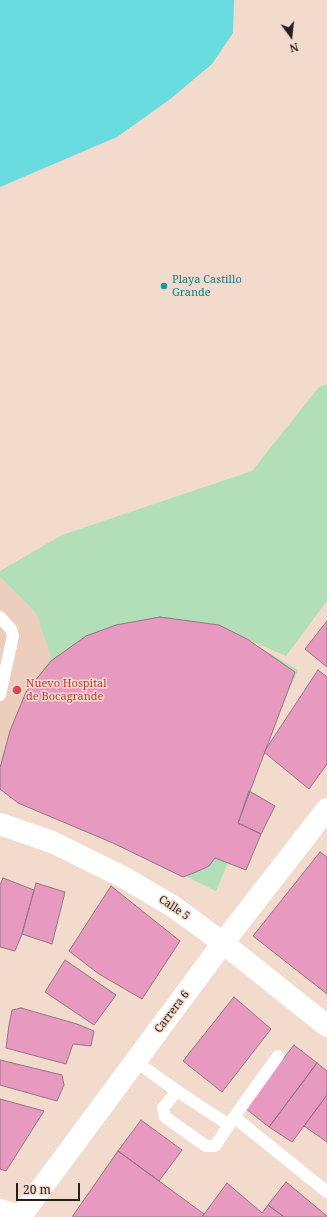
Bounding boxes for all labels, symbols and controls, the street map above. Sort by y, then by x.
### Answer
north arrow [271,16,311,56]
text: N [288,40,300,56]
place label: Playa Castillo Grande [172,273,242,299]
marker: Playa Castillo Grande [159,281,169,291]
place label: Nuevo Hospital de Bocagrande [26,677,107,703]
marker: Nuevo Hospital de Bocagrande [11,684,23,696]
street label: Calle 5 [156,893,192,923]
street label: Carrera 6 [152,988,192,1036]
scale bar [18,1175,82,1201]
text: 20 m [23,1181,51,1198]

